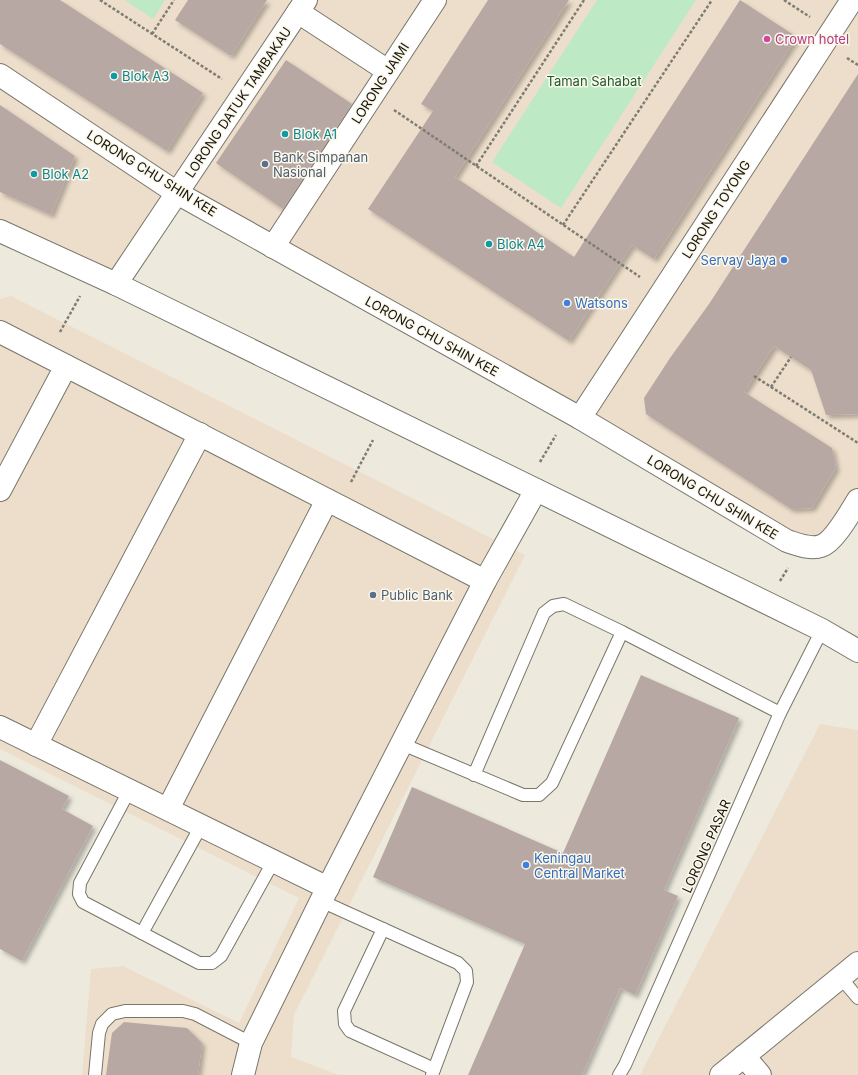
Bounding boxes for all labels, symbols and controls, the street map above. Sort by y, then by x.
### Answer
street label: LORONG DATUK TAMBAKAU [182,24,294,180]
place label: Crown hotel [775,31,849,47]
marker: Crown hotel [762,34,772,44]
street label: LORONG JAIMI [348,40,412,126]
place label: Blok A3 [122,68,169,84]
marker: Blok A3 [109,71,119,81]
park label: Taman Sahabat [546,73,642,89]
street label: LORONG CHU SHIN KEE [84,126,220,220]
place label: Blok A1 [293,126,337,142]
marker: Blok A1 [280,129,290,139]
place label: Bank Simpanan Nasional [273,149,368,180]
street label: LORONG TOYONG [678,157,754,261]
marker: Bank Simpanan Nasional [260,159,270,169]
place label: Blok A2 [42,166,89,182]
marker: Blok A2 [29,169,39,179]
place label: Blok A4 [497,236,545,252]
marker: Blok A4 [484,239,494,249]
place label: Servay Jaya [701,252,776,268]
marker: Servay Jaya [779,255,789,265]
street label: LORONG CHU SHIN KEE [362,293,502,379]
place label: Watsons [575,295,628,311]
marker: Watsons [562,298,572,308]
street label: LORONG CHU SHIN KEE [645,451,781,543]
place label: Public Bank [381,587,453,603]
marker: Public Bank [368,590,378,600]
street label: LORONG PASAR [678,797,734,895]
place label: Keningau Central Market [534,850,625,881]
marker: Keningau Central Market [521,860,531,870]

